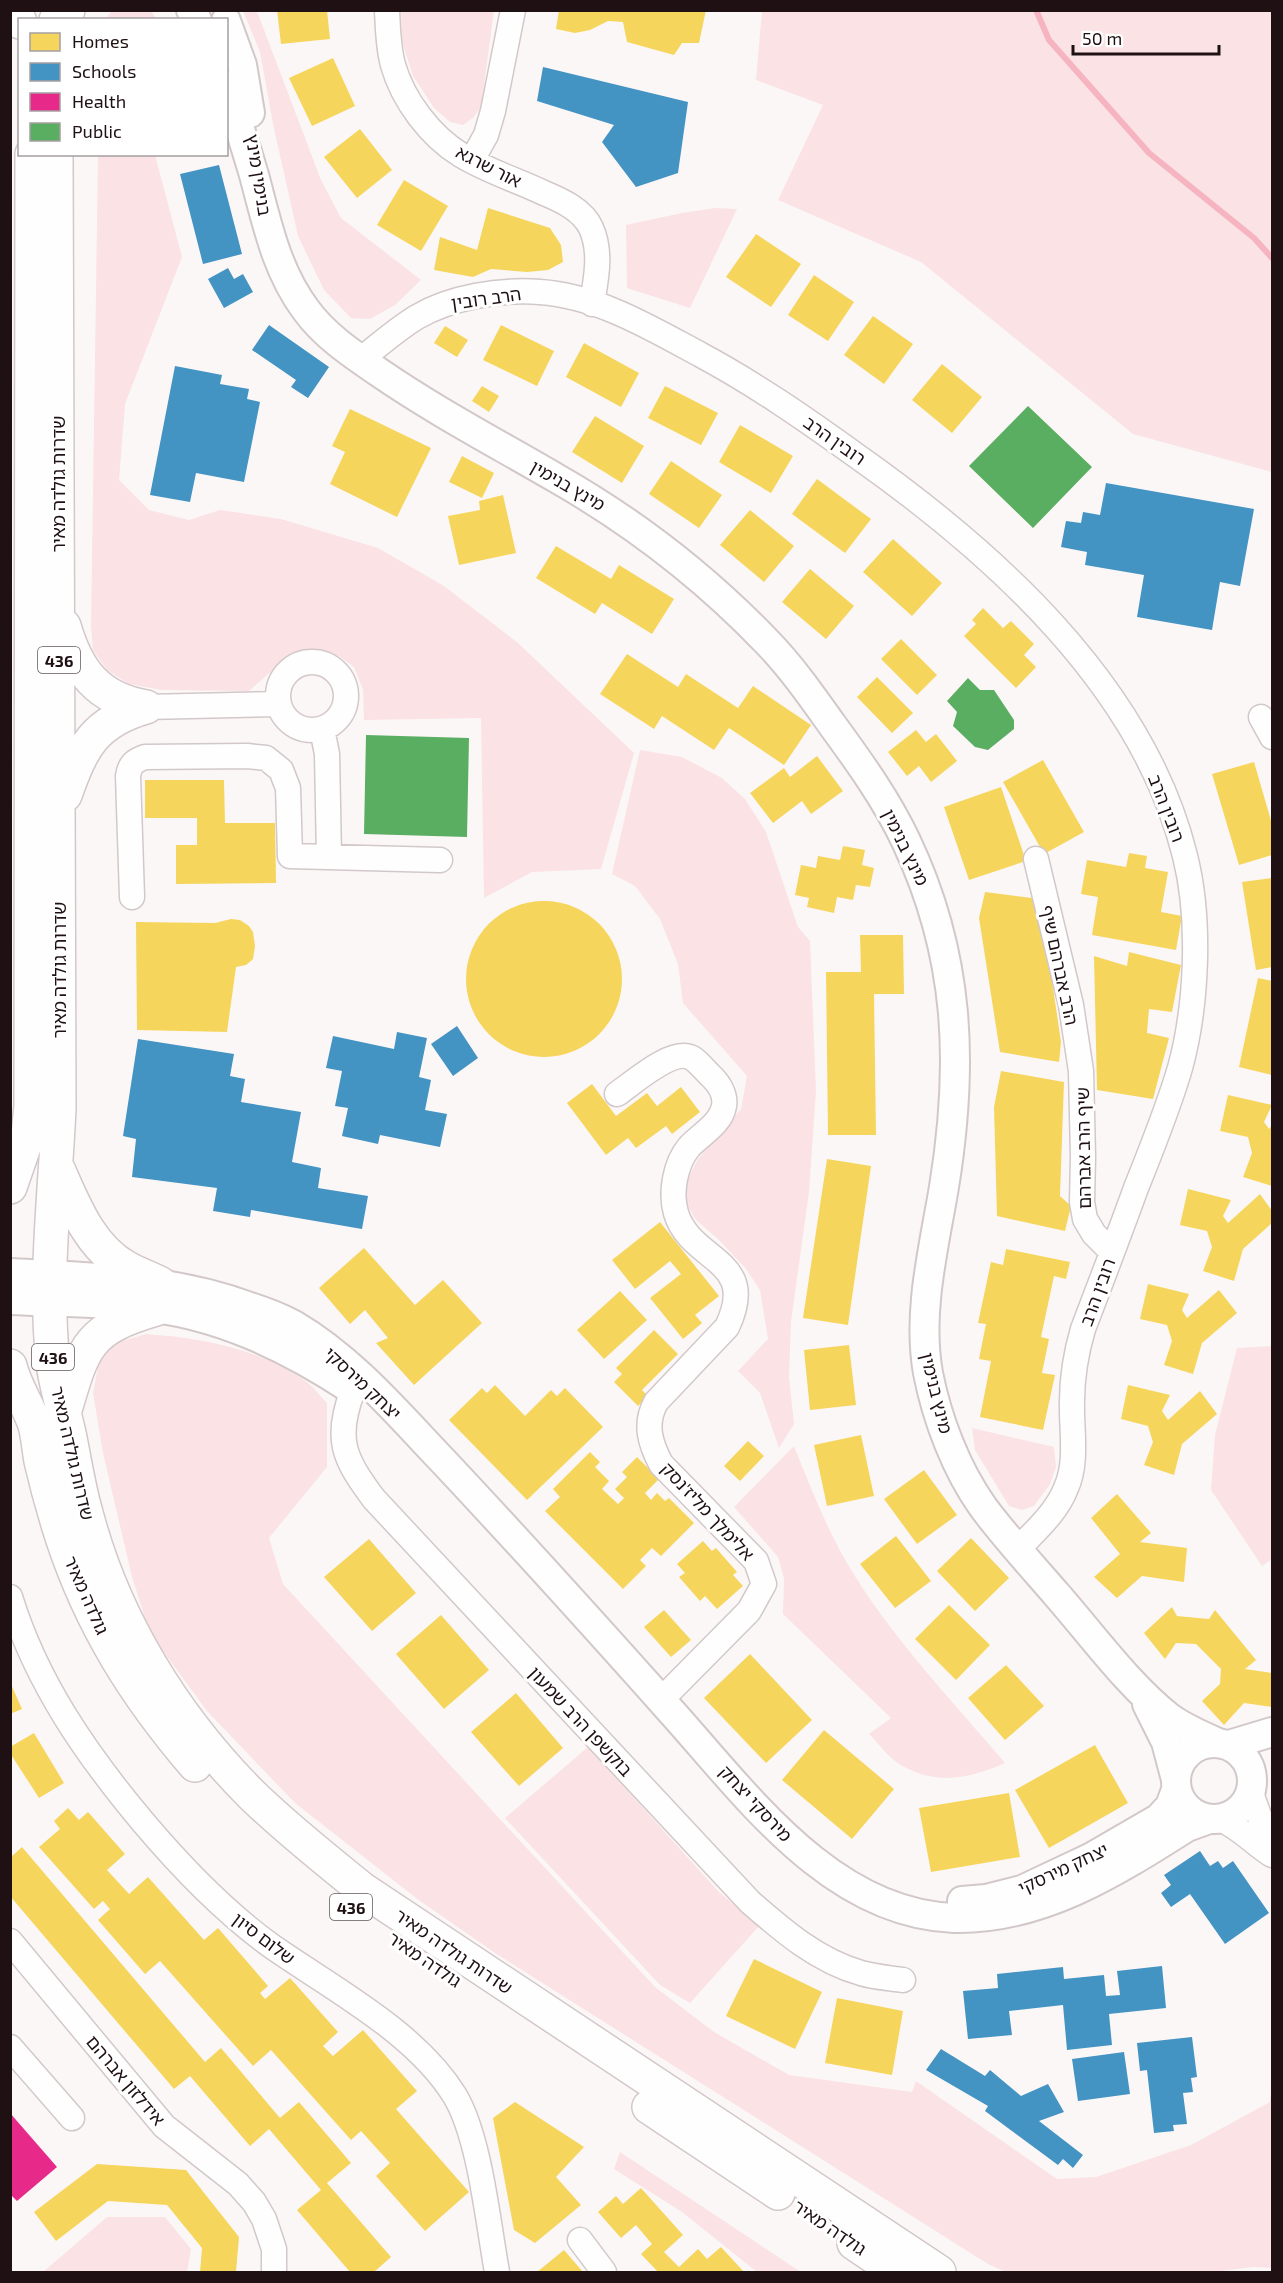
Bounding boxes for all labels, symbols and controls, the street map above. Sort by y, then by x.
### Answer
legend [18,18,228,156]
scale bar [1073,18,1218,56]
text: 50 m [1082,27,1122,49]
text: Homes [72,30,129,52]
text: Schools [72,60,136,82]
text: Health [72,90,126,112]
text: Public [72,120,122,142]
street label: בנימין מינץ [242,132,276,218]
street label: אור שרגא [453,140,525,192]
street label: הרב רובין [450,282,522,314]
street label: רובין הרב [800,411,870,469]
street label: שדרות גולדה מאיר [47,416,69,552]
street label: מינץ בנימין [527,455,609,515]
road number: 436 [38,647,80,673]
street label: רובין הרב [1144,771,1190,845]
street label: מינץ בנימין [878,805,934,889]
street label: שדרות גולדה מאיר [48,902,70,1038]
street label: הרב אברהם שיף [1037,903,1083,1027]
street label: שיף הרב אברהם [1071,1087,1095,1209]
street label: רובין הרב [1075,1255,1119,1329]
street label: יצחק מירסקי [320,1342,406,1424]
road number: 436 [32,1344,74,1370]
street label: מינץ בנימין [916,1350,958,1436]
street label: שדרות גולדה מאיר [47,1384,99,1522]
street label: אלימלך מליז'נסק [657,1457,759,1565]
street label: גולדה מאיר [60,1552,114,1638]
street label: בוקשפן הרב שמעון [525,1662,637,1780]
street label: מירסקי יצחק [715,1760,797,1846]
street label: יצחק מירסקי [1015,1838,1111,1898]
road number: 436 [330,1894,372,1920]
street label: שדרות גולדה מאיר [391,1904,517,1998]
street label: שלום סיון [228,1907,300,1969]
street label: גולדה מאיר [384,1927,466,1991]
street label: אידלזון אברהם [82,2030,170,2130]
street label: גולדה מאיר [789,2195,871,2260]

